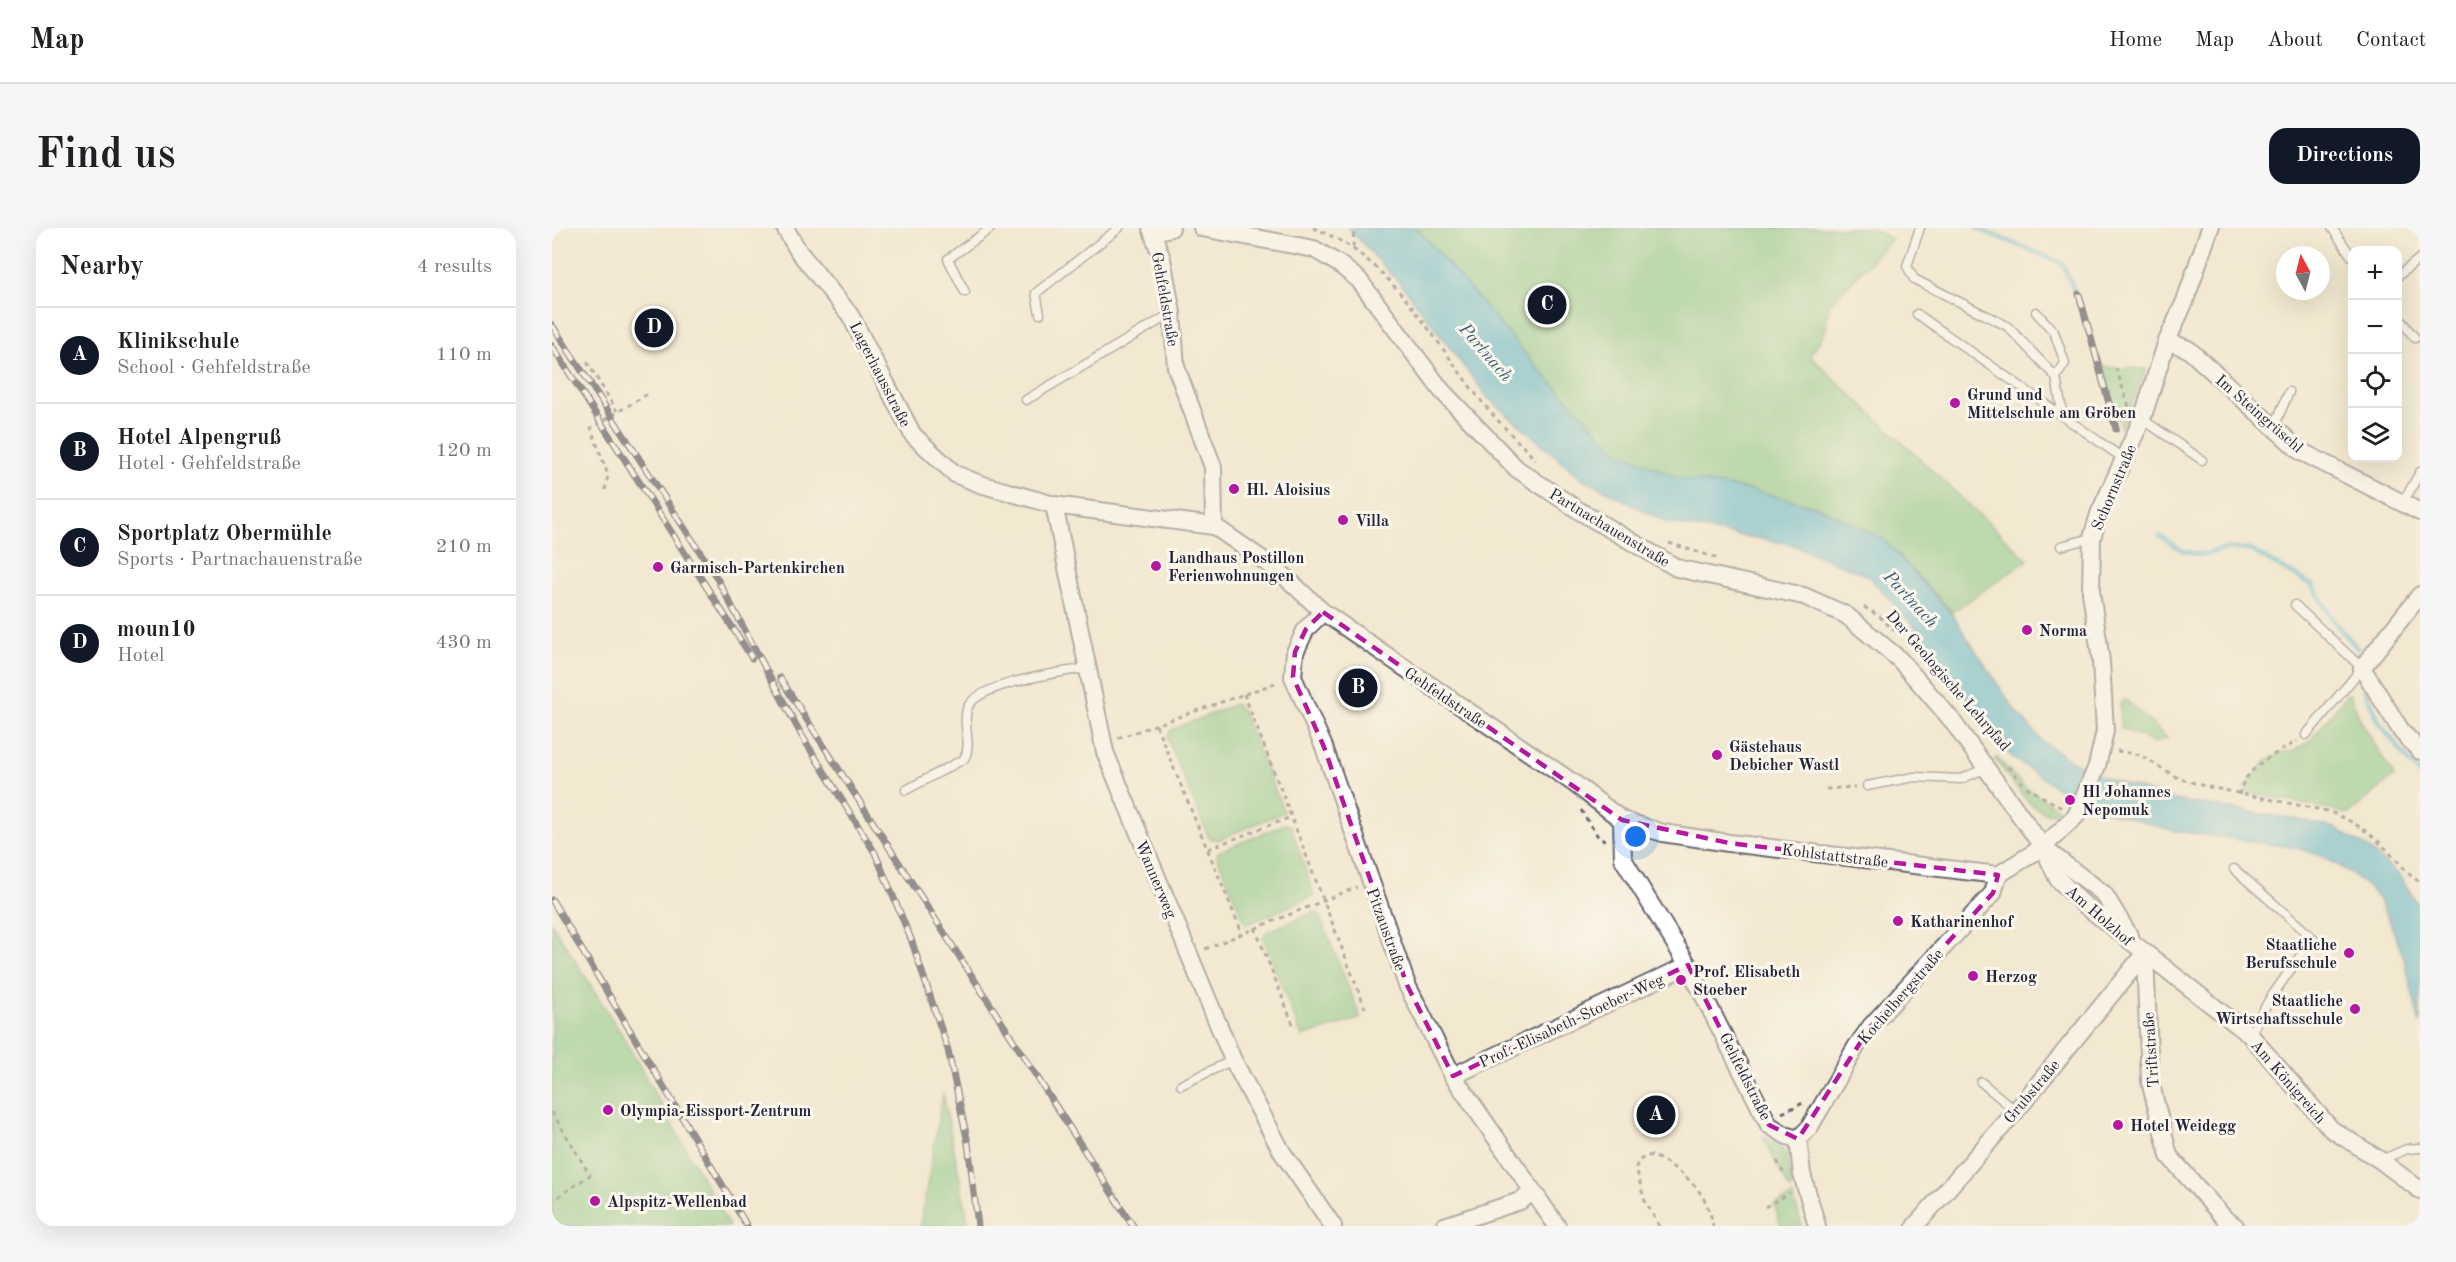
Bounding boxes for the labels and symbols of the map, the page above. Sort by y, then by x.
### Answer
north arrow [2276,246,2330,300]
street label: Gehfeldstraße [1148,251,1180,348]
pin: C [1528,282,1566,328]
pin: D [634,306,674,350]
water label: Partnach [1455,319,1515,385]
street label: Lagerhausstraße [846,320,913,430]
street label: Im Steingrüschl [2212,372,2305,457]
place label: Grund und Mittelschule am Gröben [1967,388,2136,422]
marker: Grund und Mittelschule am Gröben [1948,396,1962,410]
street label: Schornstraße [2090,443,2140,533]
marker: Hl. Aloisius [1227,482,1241,496]
place label: Hl. Aloisius [1246,483,1330,499]
street label: Partnachauenstraße [1546,486,1672,571]
marker: Villa [1336,513,1350,527]
place label: Villa [1355,514,1389,530]
place label: Landhaus Postillon Ferienwohnungen [1168,551,1304,585]
marker: Landhaus Postillon Ferienwohnungen [1149,559,1163,573]
marker: Garmisch-Partenkirchen [651,560,665,574]
place label: Garmisch-Partenkirchen [670,561,845,577]
water label: Partnach [1879,567,1941,632]
street label: Der Geologische Lehrpfad [1882,608,2013,755]
marker: Norma [2020,623,2034,637]
place label: Norma [2039,624,2087,640]
street label: Gehfeldstraße [1401,665,1489,732]
pin: B [1338,666,1378,710]
place label: Gästehaus Debicher Wastl [1729,740,1839,774]
marker: Gästehaus Debicher Wastl [1710,748,1724,762]
place label: Hl Johannes Nepomuk [2082,785,2171,819]
marker: Hl Johannes Nepomuk [2063,793,2077,807]
your location [1621,822,1650,851]
street label: Wannerweg [1132,839,1179,921]
street label: Kohlstattstraße [1780,842,1889,871]
street label: Am Holzhof [2062,883,2136,950]
street label: Pitzaustraße [1363,886,1408,973]
marker: Katharinenhof [1891,914,1905,928]
place label: Katharinenhof [1910,915,2014,931]
place label: Staatliche Berufsschule [2245,938,2337,972]
street label: Kochelbergstraße [1856,946,1947,1048]
marker: Staatliche Berufsschule [2342,946,2356,960]
place label: Prof. Elisabeth Stoeber [1693,965,1800,999]
marker: Herzog [1966,969,1980,983]
place label: Herzog [1985,970,2037,986]
street label: Prof.-Elisabeth-Stoeber-Weg [1477,972,1667,1072]
marker: Prof. Elisabeth Stoeber [1674,973,1688,987]
place label: Staatliche Wirtschaftsschule [2215,994,2343,1028]
marker: Staatliche Wirtschaftsschule [2348,1002,2362,1016]
street label: Triftstraße [2141,1011,2163,1088]
street label: Gehfeldstraße [1715,1031,1773,1123]
street label: Am Königreich [2247,1037,2328,1127]
street label: Grubstraße [2001,1057,2064,1127]
pin: A [1636,1092,1676,1138]
marker: Olympia-Eissport-Zentrum [601,1103,615,1117]
place label: Olympia-Eissport-Zentrum [620,1104,811,1120]
marker: Hotel Weidegg [2111,1118,2125,1132]
place label: Hotel Weidegg [2130,1119,2236,1135]
marker: Alpspitz-Wellenbad [588,1194,602,1208]
place label: Alpspitz-Wellenbad [607,1195,747,1211]

